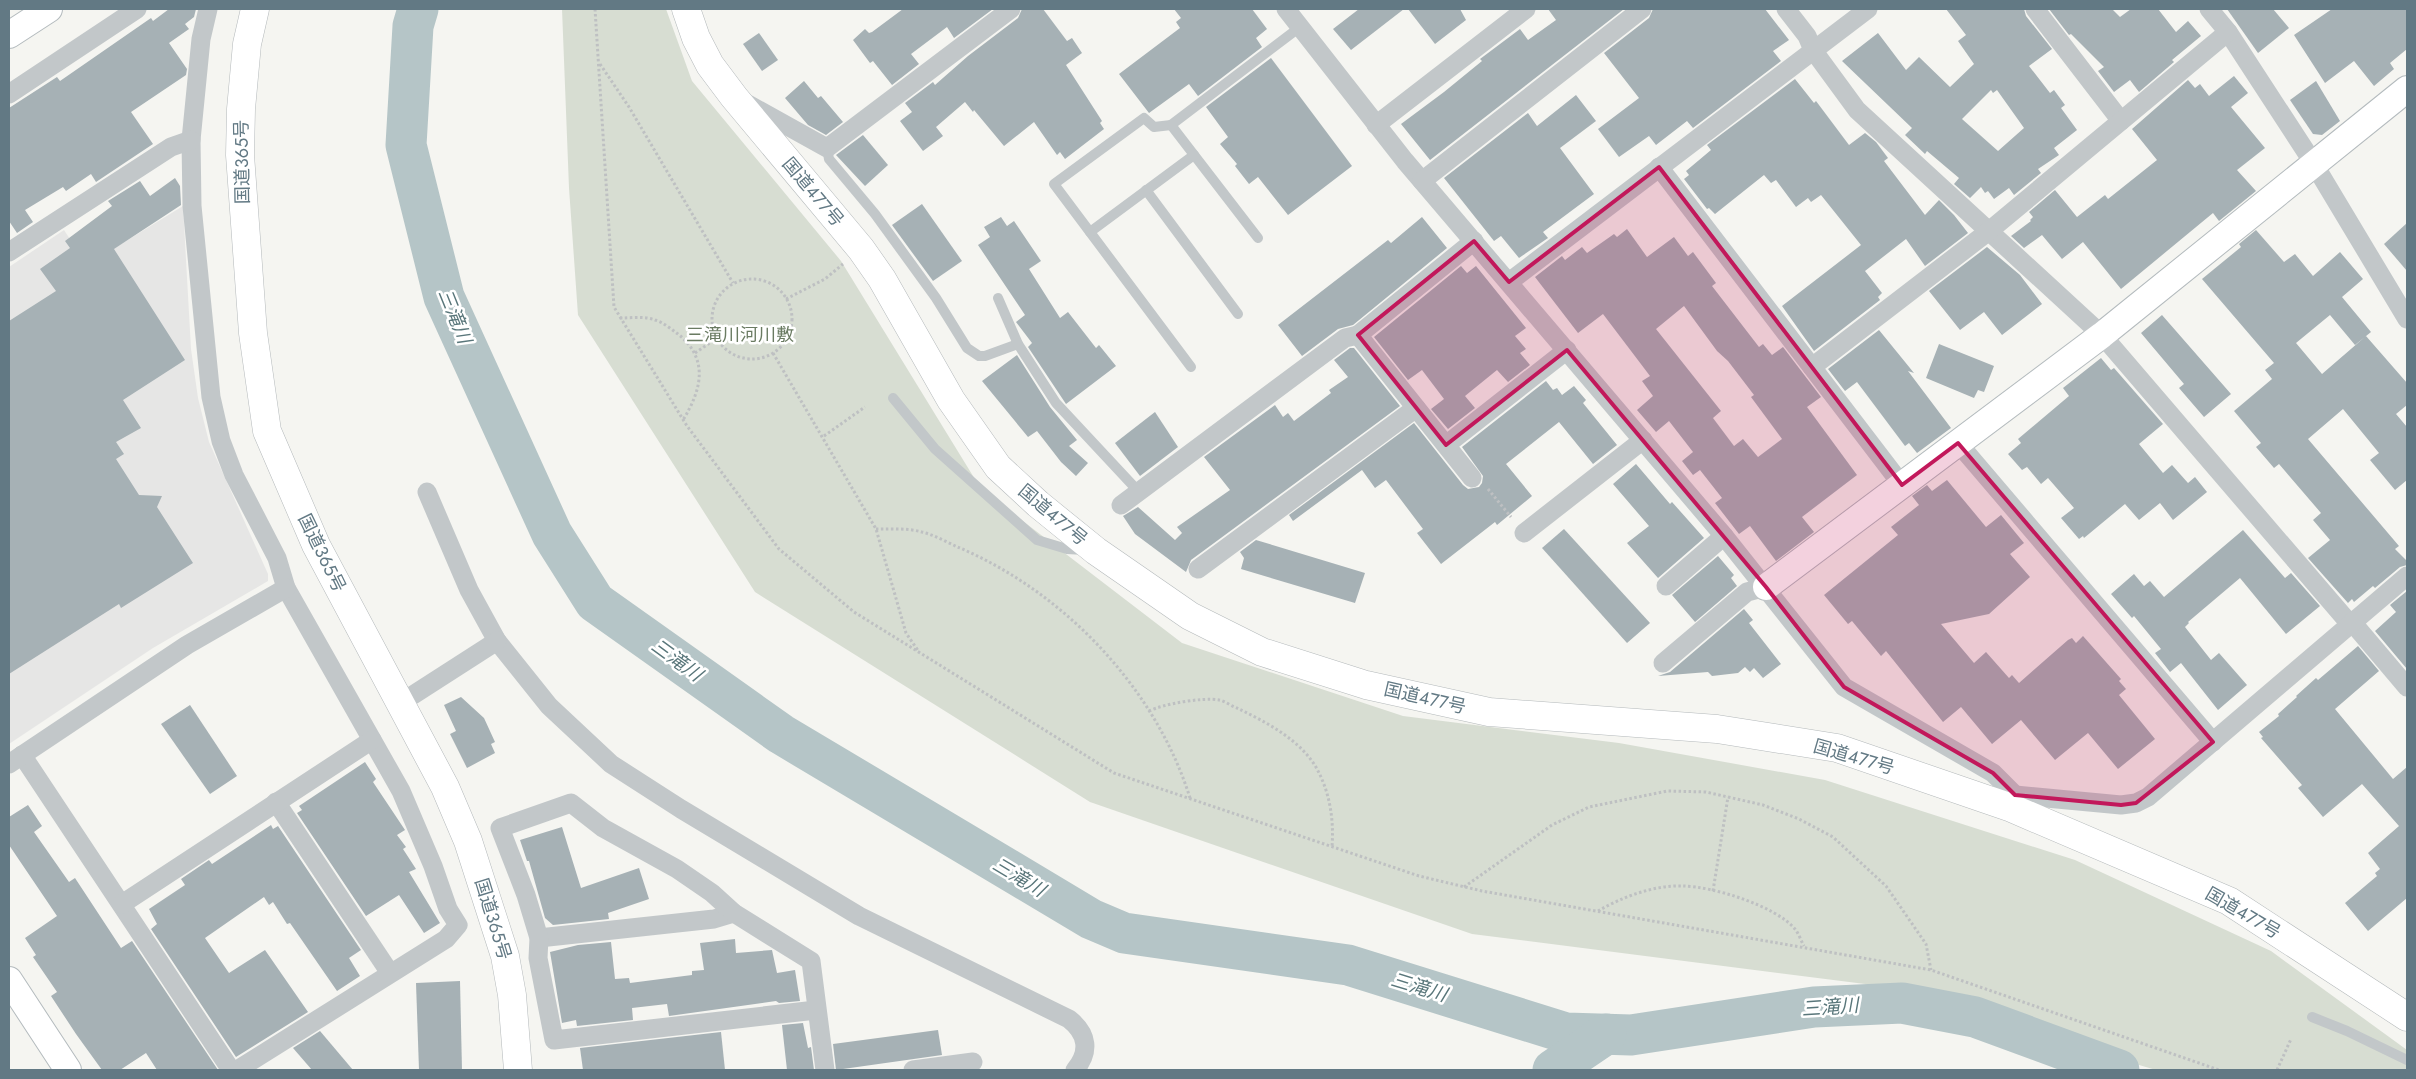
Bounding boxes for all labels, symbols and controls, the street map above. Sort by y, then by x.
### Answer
street label: 国道365号 [228,120,256,204]
street label: 国道477号 [776,152,850,232]
water label: 三滝川 [432,285,479,349]
park label: 三滝川河川敷 [686,322,794,348]
street label: 国道477号 [1013,478,1093,552]
street label: 国道365号 [292,509,352,597]
water label: 三滝川 [646,632,710,689]
street label: 国道477号 [1381,676,1469,720]
street label: 国道477号 [1810,733,1898,781]
water label: 三滝川 [988,851,1052,904]
street label: 国道365号 [468,875,518,963]
street label: 国道477号 [2200,881,2286,945]
water label: 三滝川 [1388,966,1452,1009]
water label: 三滝川 [1801,991,1861,1022]

